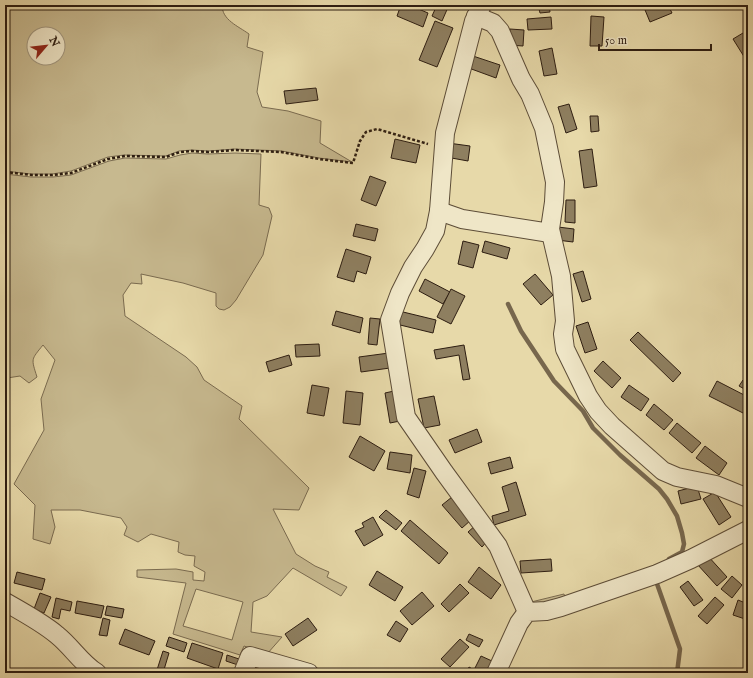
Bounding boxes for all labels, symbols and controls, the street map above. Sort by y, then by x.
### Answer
north arrow [26,26,66,66]
scale bar [599,26,711,52]
text: N [45,33,63,50]
text: 50 m [605,33,627,48]

